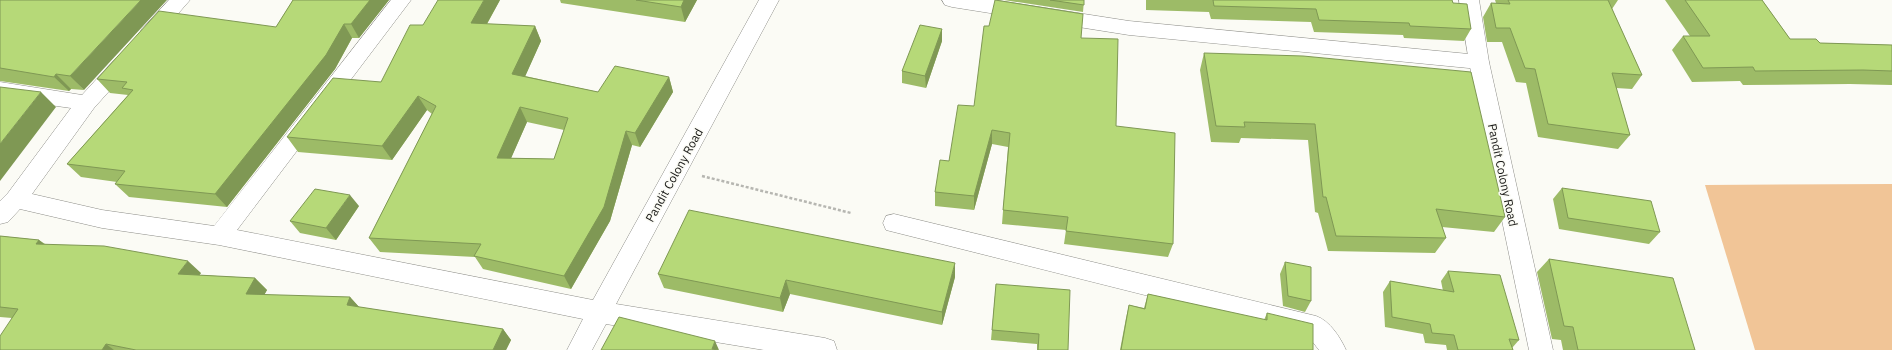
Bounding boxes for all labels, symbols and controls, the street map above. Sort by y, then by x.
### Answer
street label: Pandit Colony Road [1485,122,1521,228]
street label: Pandit Colony Road [642,126,706,224]

